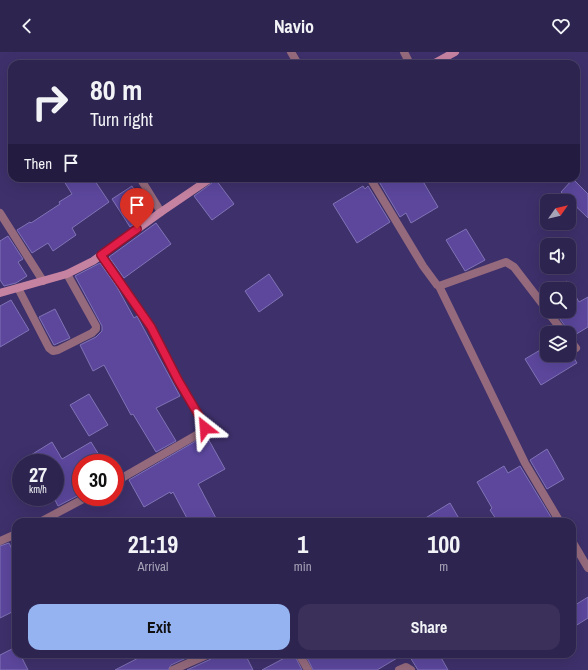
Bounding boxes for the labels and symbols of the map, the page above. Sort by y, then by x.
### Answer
pin [120,188,154,229]
north arrow [540,194,576,230]
position arrow [184,407,226,449]
speed limit sign: 30 [72,454,124,506]

